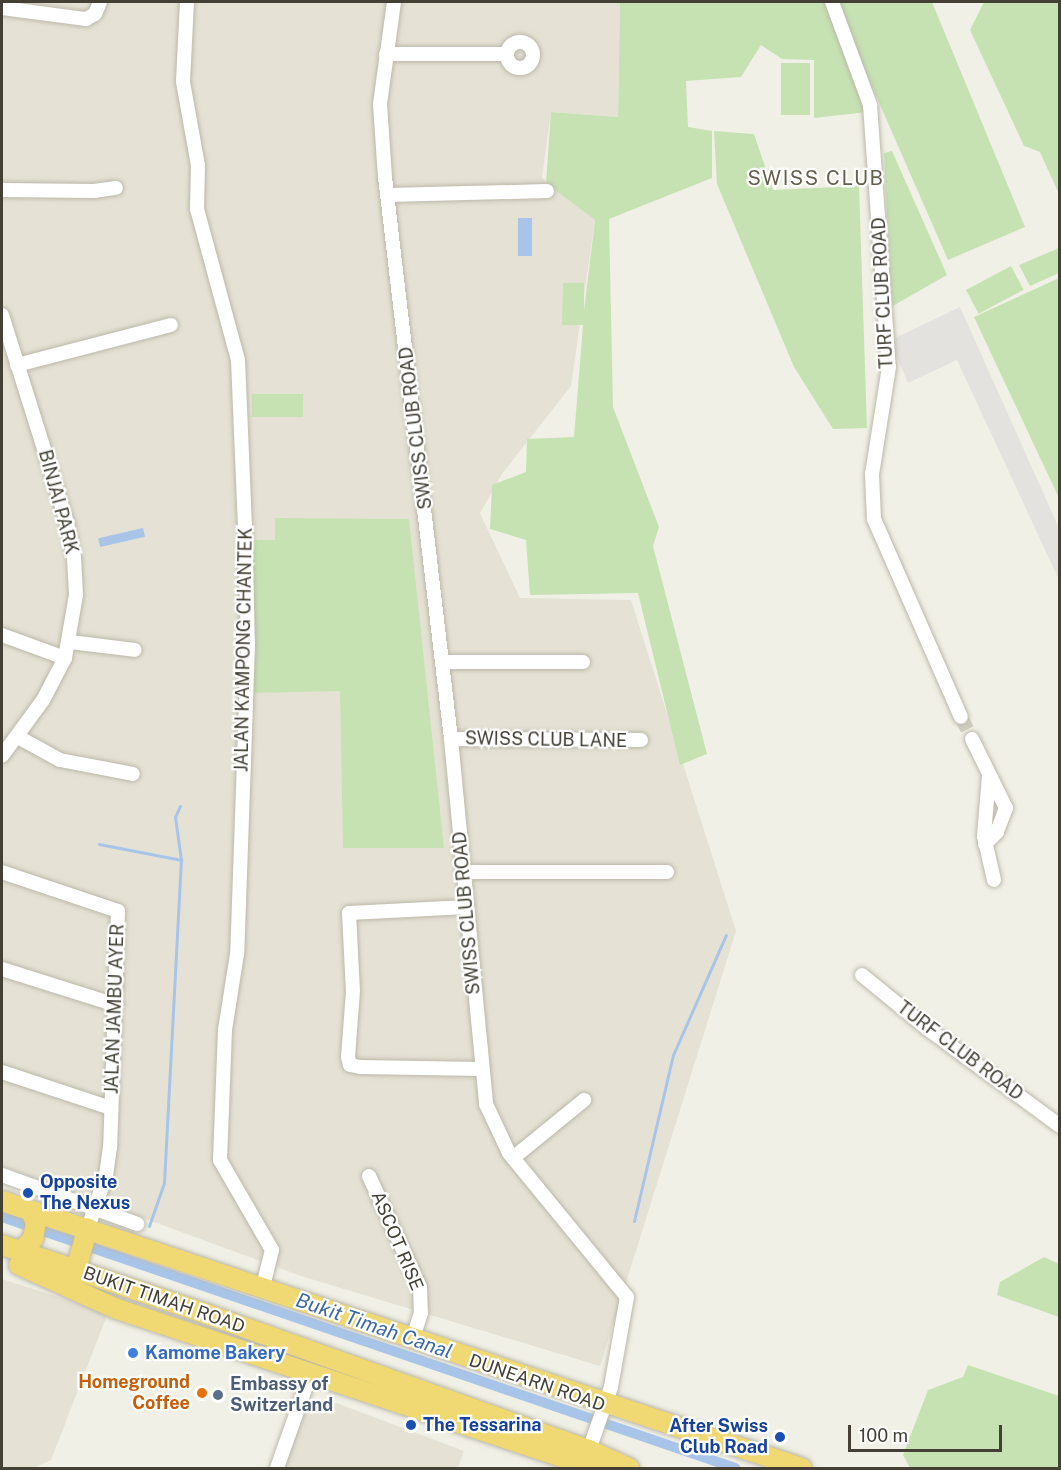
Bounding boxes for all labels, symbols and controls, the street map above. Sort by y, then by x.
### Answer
district label: SWISS CLUB [748,166,884,190]
street label: TURF CLUB ROAD [868,217,898,369]
street label: SWISS CLUB ROAD [395,345,437,511]
street label: BINJAI PARK [34,447,82,557]
street label: JALAN KAMPONG CHANTEK [231,528,257,772]
street label: SWISS CLUB LANE [465,728,627,752]
street label: SWISS CLUB ROAD [449,830,485,996]
street label: JALAN JAMBU AYER [101,923,129,1095]
street label: TURF CLUB ROAD [893,997,1027,1105]
place label: Opposite The Nexus [40,1172,130,1214]
marker: Opposite The Nexus [21,1186,35,1200]
street label: ASCOT RISE [366,1188,428,1294]
street label: BUKIT TIMAH ROAD [80,1262,248,1338]
water label: Bukit Timah Canal [293,1288,455,1364]
place label: Kamome Bakery [145,1342,286,1364]
marker: Kamome Bakery [126,1346,140,1360]
street label: DUNEARN ROAD [466,1350,608,1416]
place label: Homeground Coffee [78,1372,190,1414]
place label: Embassy of Switzerland [230,1374,333,1416]
marker: Homeground Coffee [195,1386,209,1400]
marker: Embassy of Switzerland [211,1388,225,1402]
scale bar [851,1413,1006,1451]
place label: The Tessarina [423,1414,542,1436]
place label: After Swiss Club Road [669,1416,768,1458]
marker: The Tessarina [404,1418,418,1432]
text: 100 m [859,1425,908,1446]
marker: After Swiss Club Road [773,1430,787,1444]

